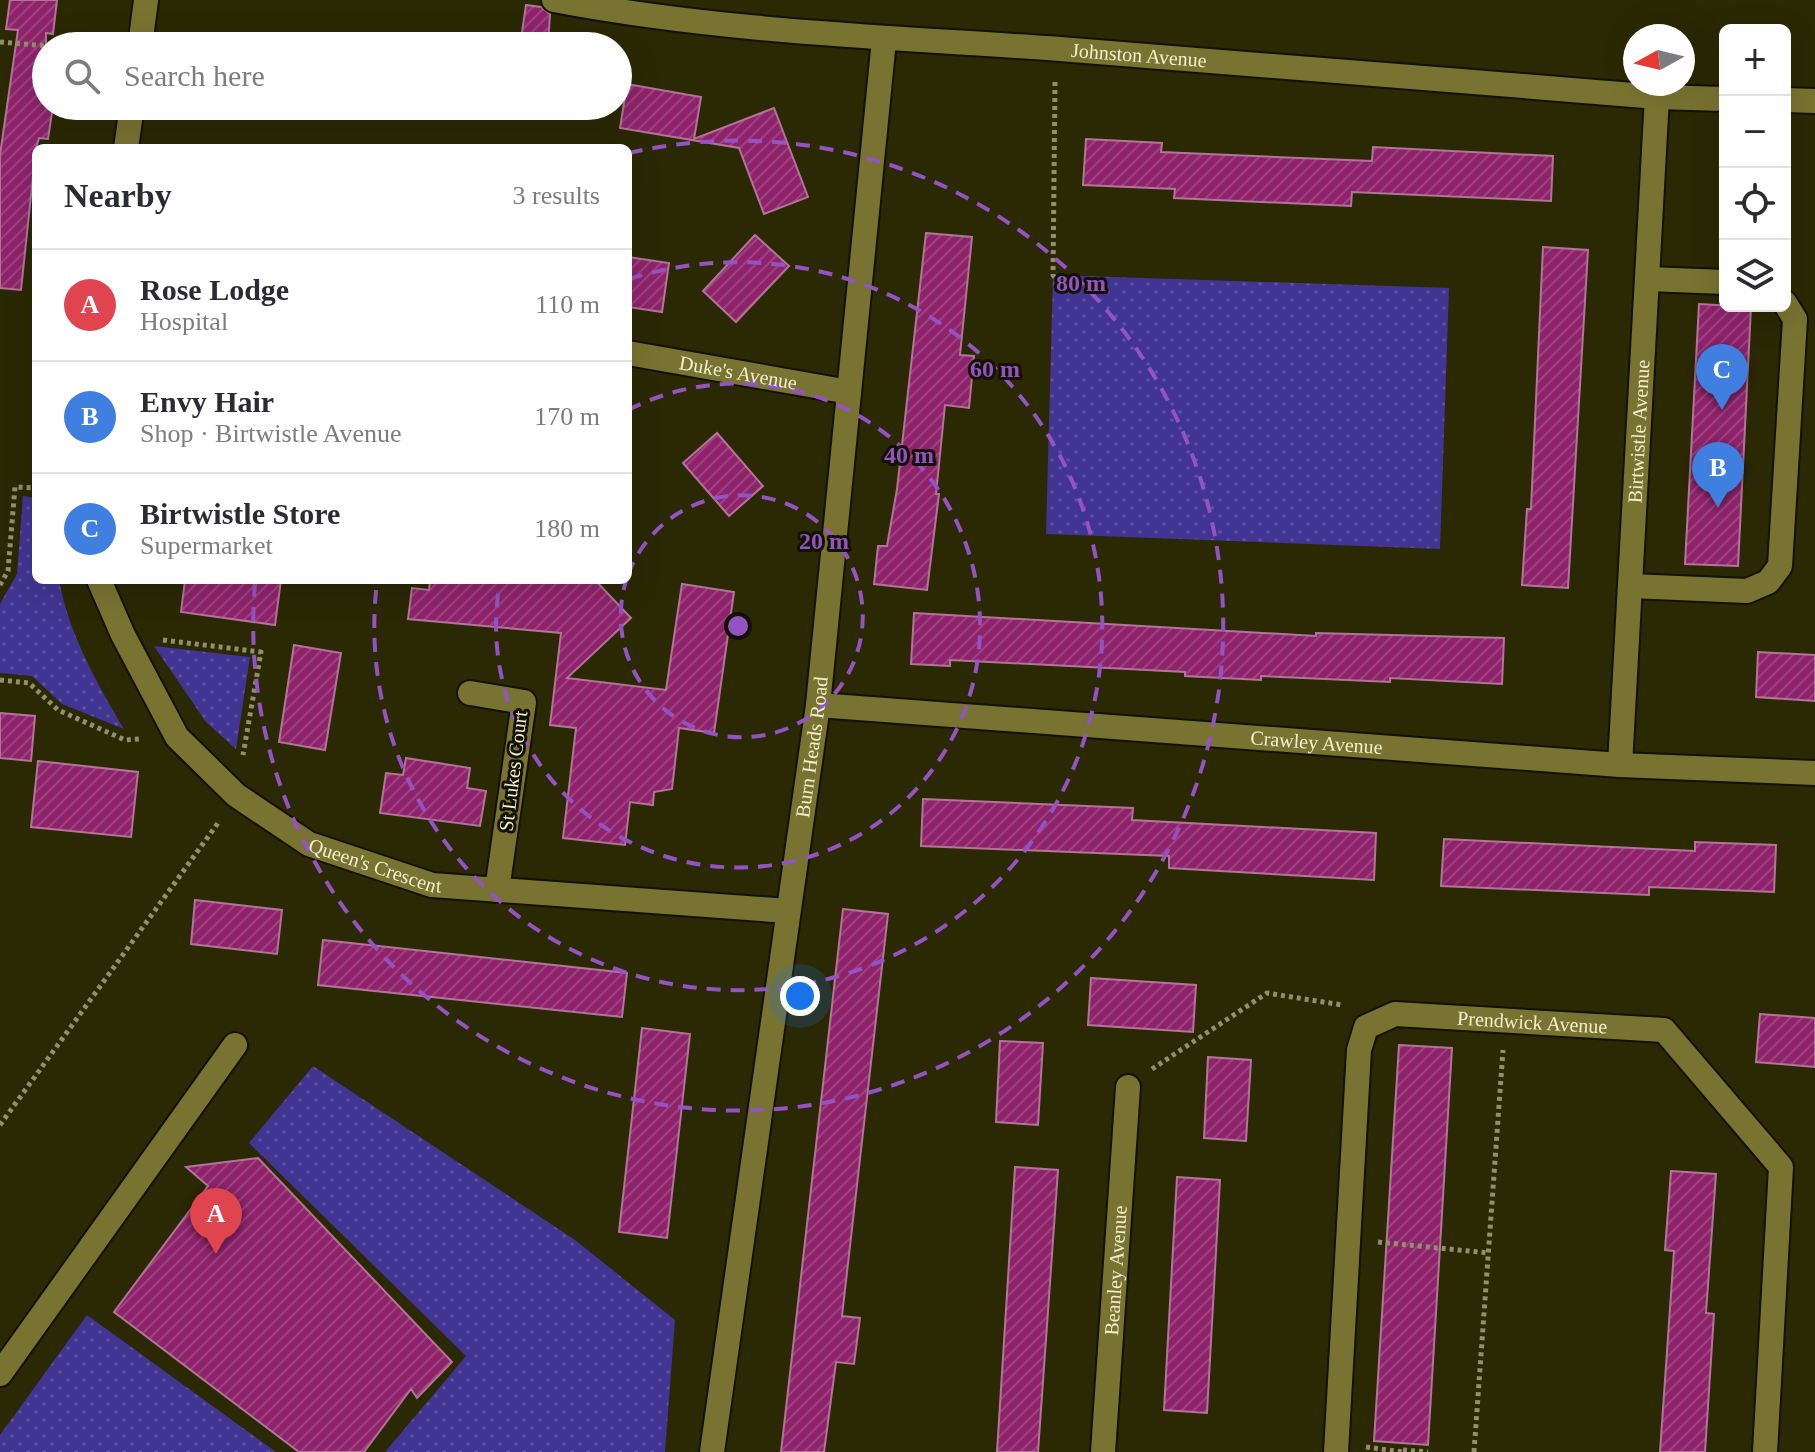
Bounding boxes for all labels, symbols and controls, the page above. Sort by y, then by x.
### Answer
north arrow [1623,24,1695,96]
map controls [1719,24,1791,312]
button: + [1719,24,1791,96]
search box [32,32,632,120]
street label: Johnston Avenue [1071,39,1208,71]
icon: search [60,54,104,98]
text: Search here [124,59,265,92]
button: − [1719,96,1791,168]
button: locate [1719,168,1791,240]
text: Nearby [64,177,172,214]
text: 3 results [513,181,600,210]
button: layers [1719,240,1791,312]
text: 80 m [1056,270,1106,296]
text: Rose Lodge [140,273,289,306]
text: A [81,290,99,319]
text: 110 m [535,290,600,319]
text: Hospital [140,307,228,336]
pin: C [1696,344,1748,410]
street label: Duke's Avenue [678,351,799,394]
text: 60 m [970,356,1020,382]
street label: Birtwistle Avenue [1624,359,1653,504]
text: Envy Hair [140,385,274,418]
text: B [81,402,99,431]
text: 170 m [534,402,600,431]
text: Shop · Birtwistle Avenue [140,419,402,448]
text: 40 m [884,442,934,468]
pin: B [1692,442,1744,508]
text: Birtwistle Store [140,497,340,530]
text: C [81,514,99,543]
text: 180 m [534,514,600,543]
text: 20 m [799,528,849,554]
text: Supermarket [140,531,273,560]
centre of rings [724,612,752,640]
street label: Burn Heads Road [791,675,832,819]
street label: St Lukes Court [495,709,531,832]
street label: Crawley Avenue [1250,726,1384,758]
street label: Queen's Crescent [306,834,443,897]
your location [780,976,820,1016]
street label: Prendwick Avenue [1457,1007,1608,1038]
pin: A [190,1188,242,1254]
street label: Beanley Avenue [1100,1205,1131,1336]

